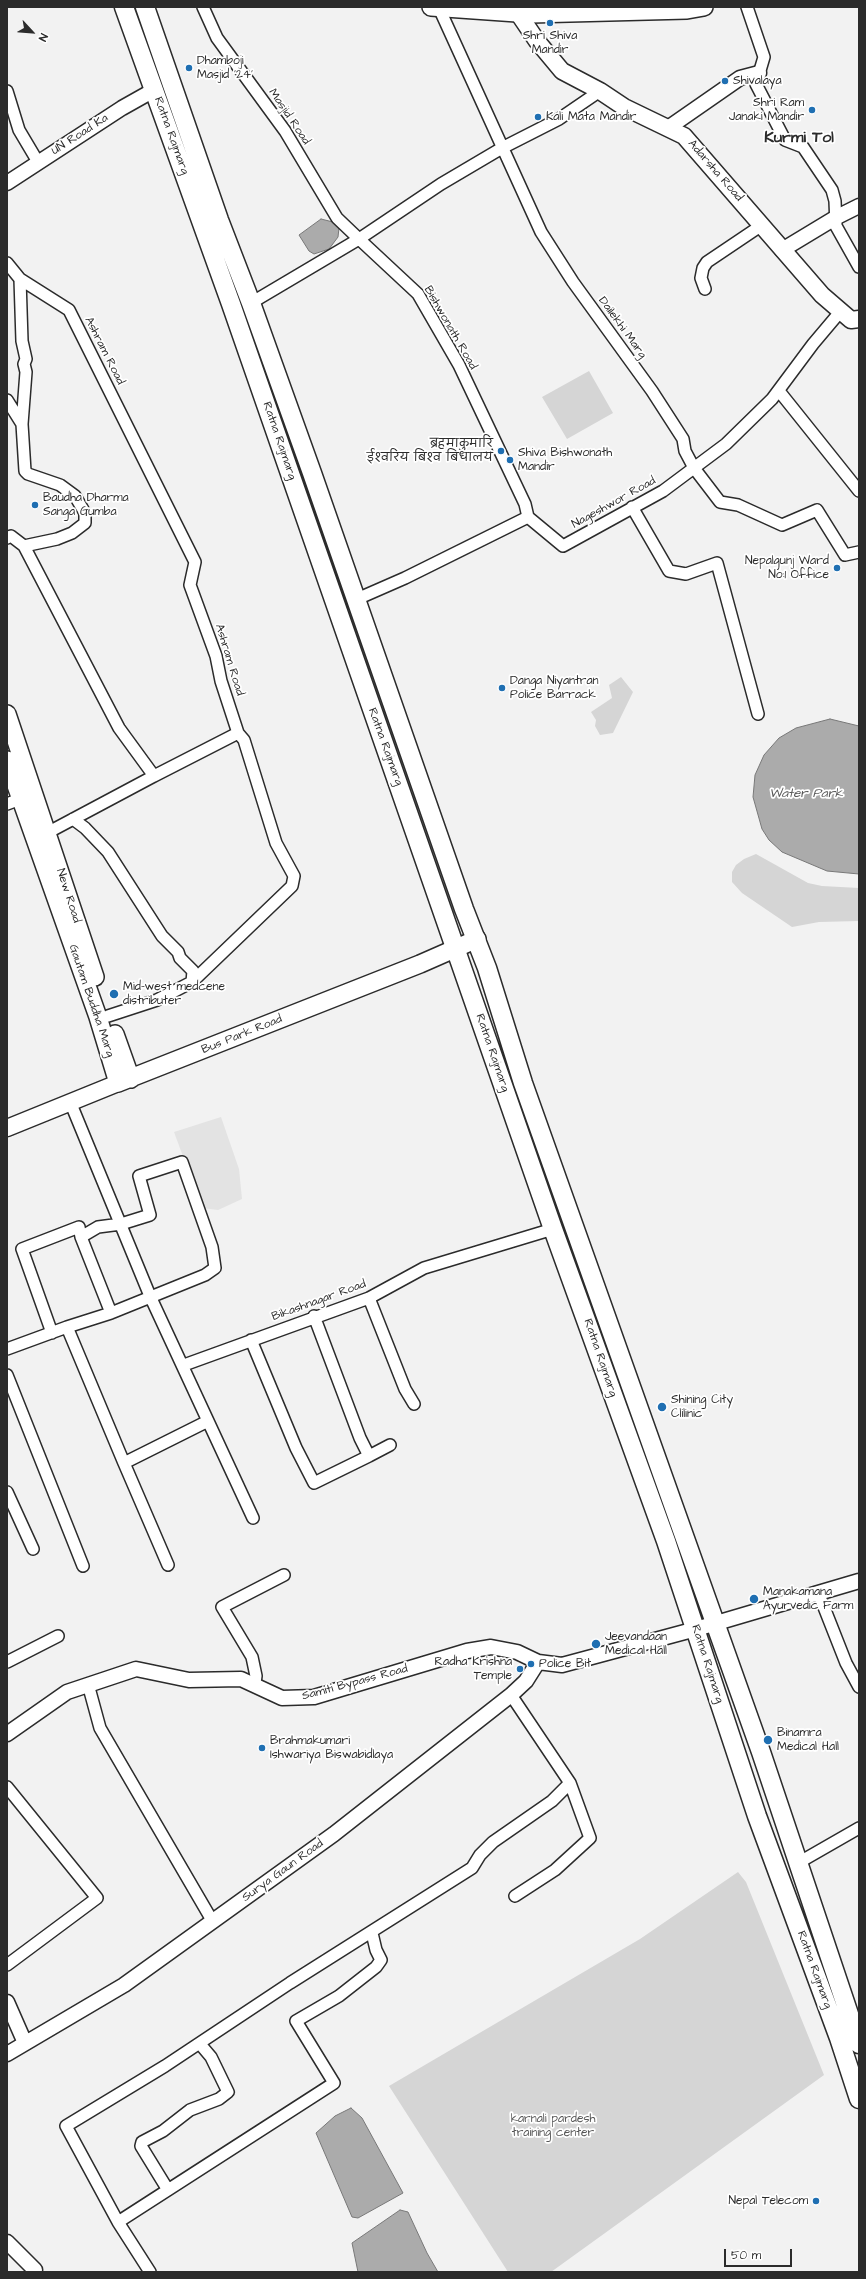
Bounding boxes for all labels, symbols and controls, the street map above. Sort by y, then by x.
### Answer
north arrow [12,12,52,52]
marker: Shri Shiva Mandir [545,18,555,28]
place label: Shri Shiva Mandir [523,29,577,57]
text: N [35,31,51,44]
place label: Dhamboji Masjid '24' [197,54,253,82]
marker: Dhamboji Masjid '24' [184,63,194,73]
place label: Shivalaya [733,74,781,88]
marker: Shivalaya [720,76,730,86]
street label: Masjid Road [265,86,313,148]
street label: Ratna Rajmarg [150,95,192,177]
place label: Shri Ram Janaki Mandir [729,96,804,124]
marker: Shri Ram Janaki Mandir [807,105,817,115]
place label: Kali Mata Mandir [546,110,636,124]
street label: UN Road Ka [49,111,111,159]
marker: Kali Mata Mandir [533,112,543,122]
district label: Kurmi Tol [764,129,834,149]
street label: Adarsha Road [684,137,746,205]
street label: Bishwonath Road [420,284,480,372]
street label: Dailekhi Marg [595,294,649,362]
street label: Ashram Road [81,315,127,387]
street label: Ratna Rajmarg [259,400,299,482]
place label: ब्रहमाकुमारि ईश्वरिय बिश्व बिधालय [367,437,493,465]
marker: ब्रहमाकुमारि ईश्वरिय बिश्व बिधालय [496,446,506,456]
place label: Shiva Bishwonath Mandir [518,446,612,474]
marker: Shiva Bishwonath Mandir [505,455,515,465]
street label: Nageshwor Road [570,474,658,532]
place label: Baudha Dharma Sanga Gumba [43,491,129,519]
marker: Baudha Dharma Sanga Gumba [30,500,40,510]
place label: Nepalgunj Ward No:1 Office [745,554,829,582]
marker: Nepalgunj Ward No:1 Office [832,563,842,573]
street label: Ashram Road [211,622,247,698]
place label: Danga Niyantran Police Barrack [510,674,599,702]
marker: Danga Niyantran Police Barrack [497,683,507,693]
street label: Ratna Rajmarg [364,706,406,788]
water label: Water Park [769,786,843,802]
street label: New Road [52,867,84,925]
street label: Gautam Buddha Marg [65,943,117,1059]
place label: Mid-west medcene distributer [123,980,225,1008]
marker: Mid-west medcene distributer [108,988,120,1000]
street label: Bus Park Road [200,1012,284,1058]
street label: Ratna Rajmarg [472,1012,512,1094]
street label: Bikashnagar Road [270,1277,368,1325]
street label: Ratna Rajmarg [580,1317,620,1399]
place label: Shining City Clilinic [671,1393,733,1421]
marker: Shining City Clilinic [656,1401,668,1413]
place label: Manakamana Ayurvedic Farm [763,1585,853,1613]
marker: Manakamana Ayurvedic Farm [748,1593,760,1605]
street label: Ratna Rajmarg [688,1623,726,1705]
place label: Jeevandaan Medical Hall [605,1630,667,1658]
marker: Jeevandaan Medical Hall [590,1638,602,1650]
place label: Radha Krishna Temple [435,1655,512,1683]
place label: Police Bit [539,1657,591,1671]
marker: Police Bit [526,1659,536,1669]
street label: Samiti Bypass Road [301,1662,409,1704]
marker: Radha Krishna Temple [515,1664,525,1674]
place label: Binamra Medical Hall [777,1726,839,1754]
place label: Brahmakumari Ishwariya Biswabidlaya [270,1734,393,1762]
marker: Binamra Medical Hall [762,1734,774,1746]
marker: Brahmakumari Ishwariya Biswabidlaya [257,1743,267,1753]
street label: Surya Gaun Road [240,1837,326,1905]
street label: Ratna Rajmarg [793,1929,835,2011]
park label: karnali pardesh training center [511,2112,595,2140]
place label: Nepal Telecom [728,2194,808,2208]
marker: Nepal Telecom [811,2196,821,2206]
scale bar [726,2241,794,2267]
text: 50 m [731,2247,761,2264]

